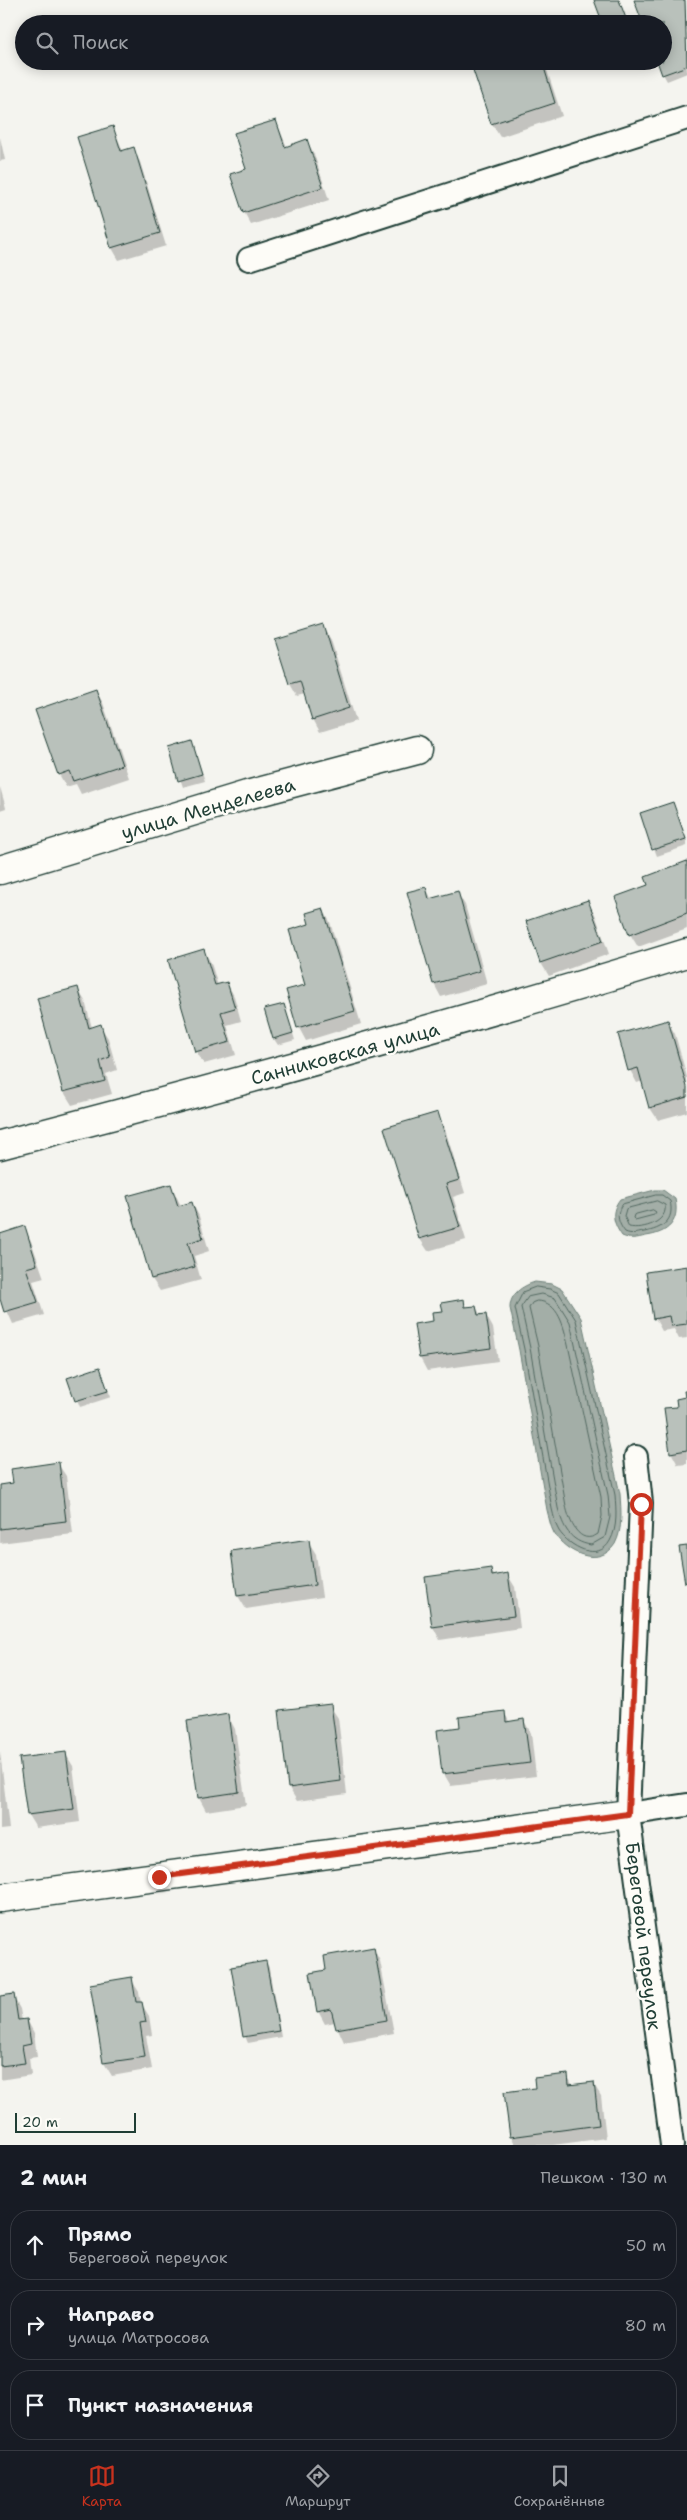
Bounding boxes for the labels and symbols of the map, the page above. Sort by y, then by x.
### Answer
street label: улица Менделеева [118,772,298,845]
street label: Санниковская улица [248,1016,442,1091]
route start [630,1493,653,1516]
street label: Береговой переулок [620,1841,667,2032]
route end [148,1866,171,1889]
scale bar [15,2110,136,2133]

